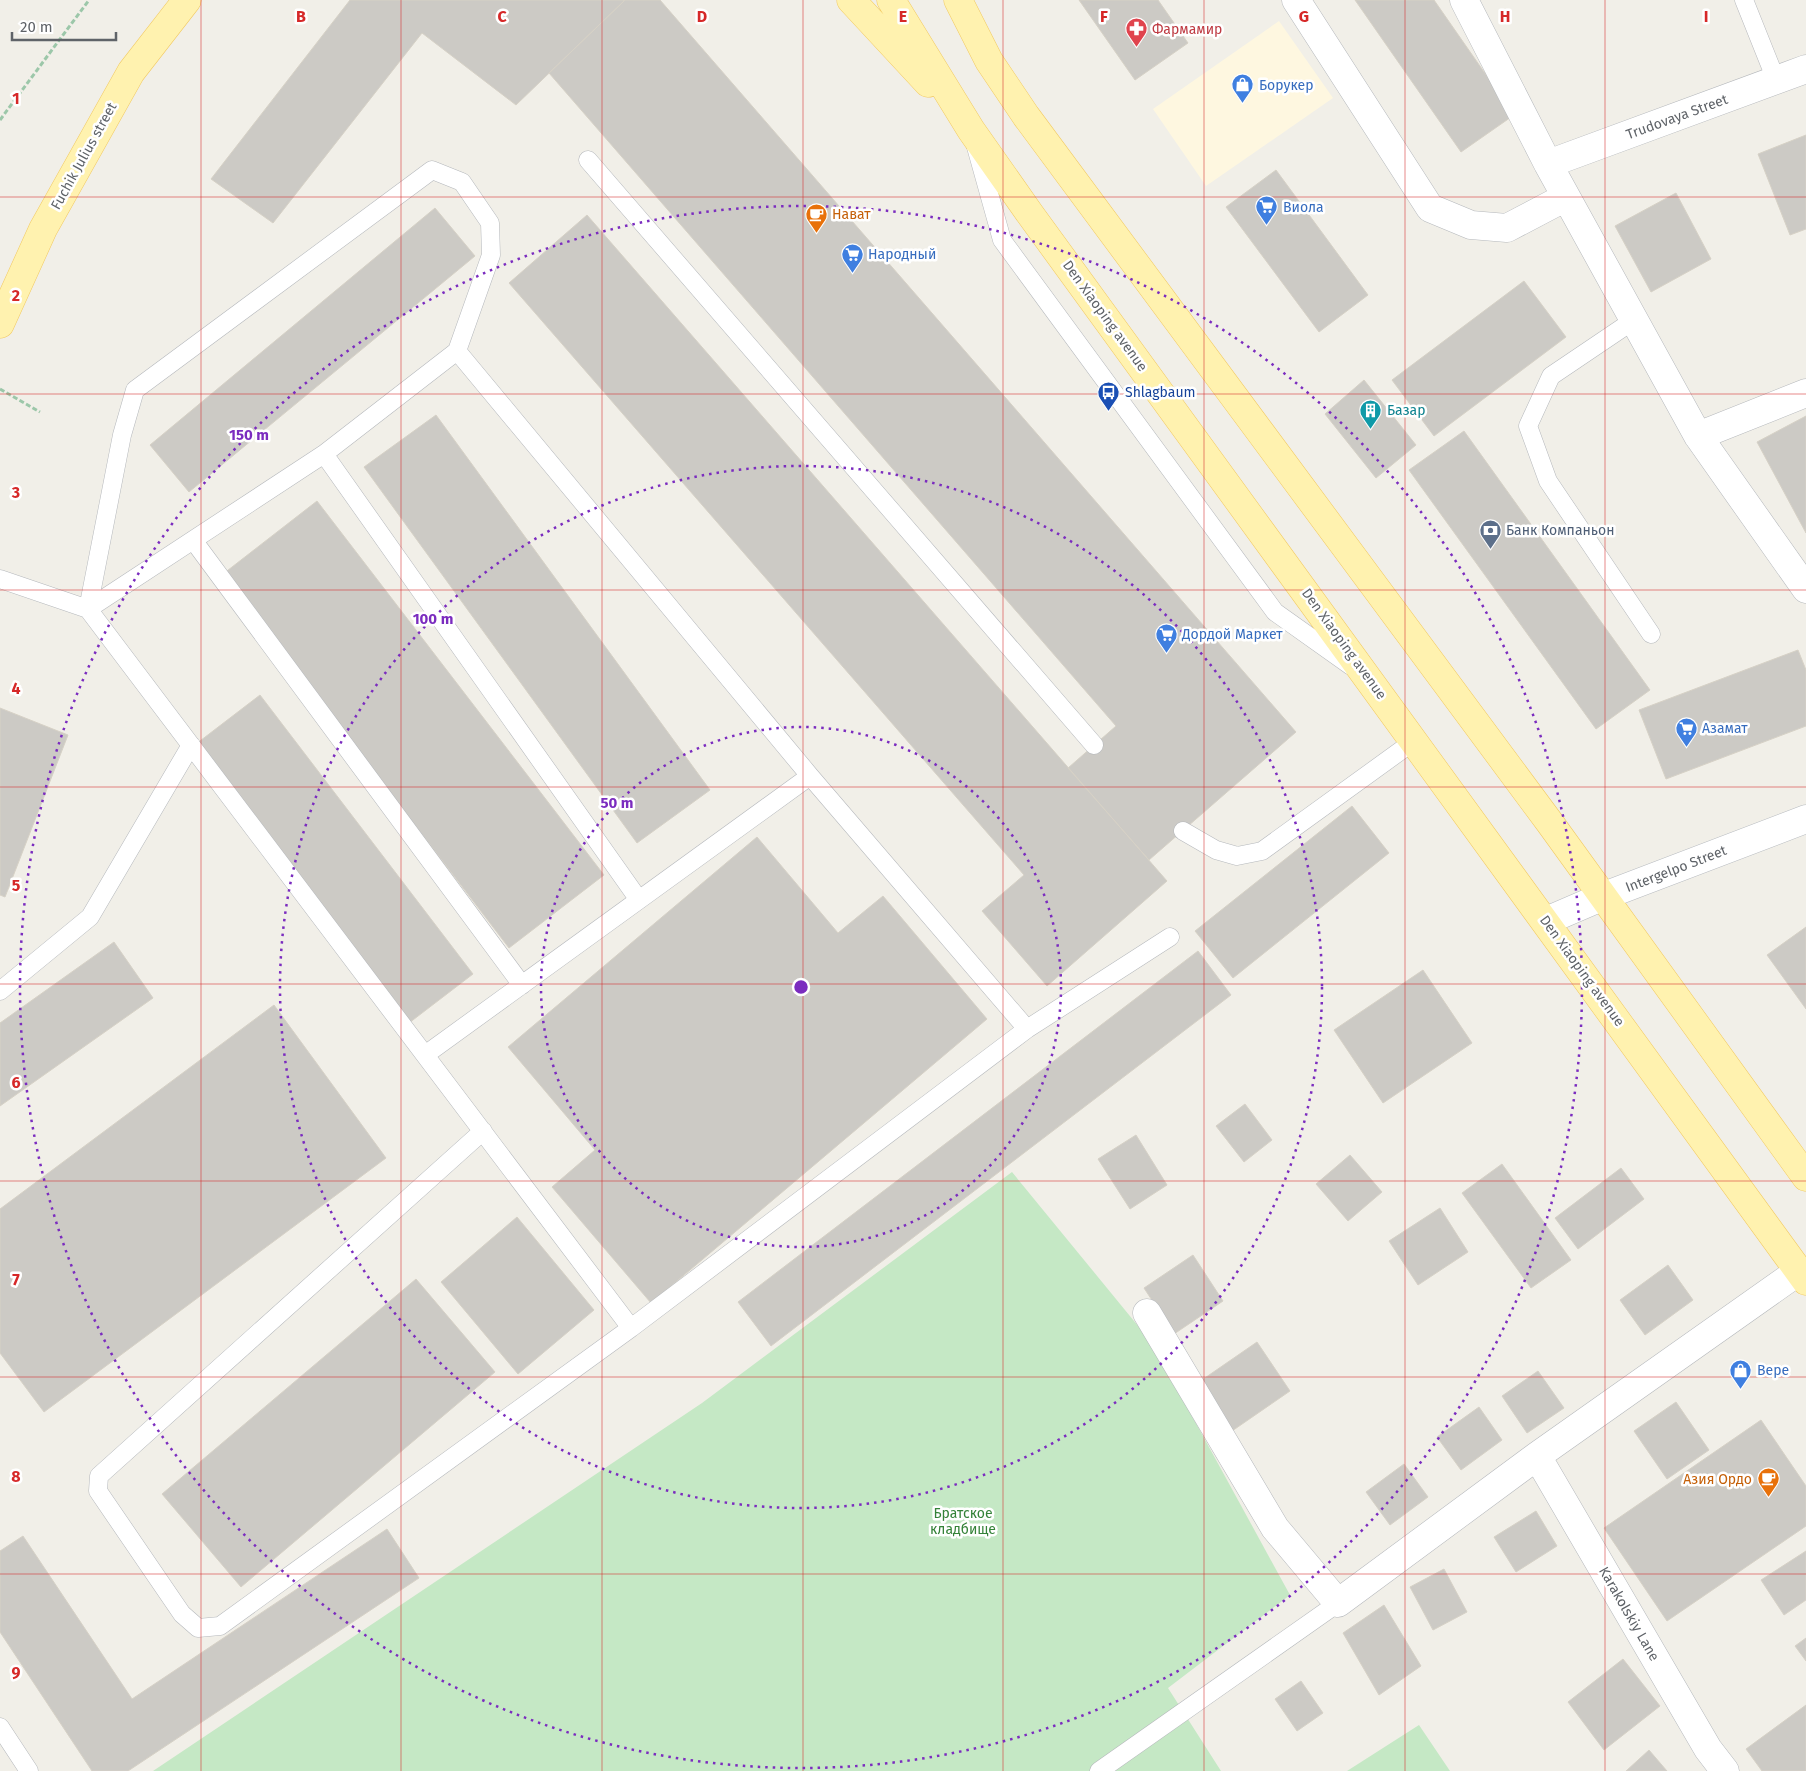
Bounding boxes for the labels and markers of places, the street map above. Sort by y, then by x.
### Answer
pharmacy icon: Фармамир [1124,17,1148,48]
place label: Фармамир [1152,21,1222,38]
shop icon: Борукер [1231,73,1255,104]
place label: Борукер [1259,77,1314,94]
supermarket icon: Виола [1255,195,1279,226]
place label: Виола [1283,199,1324,216]
cafe icon: Нават [804,202,828,233]
place label: Нават [832,206,871,223]
supermarket icon: Народный [840,242,864,273]
place label: Народный [868,246,936,263]
bus stop icon: Shlagbaum [1097,380,1121,411]
place label: Shlagbaum [1125,384,1196,401]
building icon: Базар [1359,398,1383,429]
place label: Базар [1387,402,1426,419]
bank icon: Банк Компаньон [1478,518,1502,549]
place label: Банк Компаньон [1506,522,1615,539]
supermarket icon: Дордой Маркет [1154,622,1178,653]
place label: Дордой Маркет [1181,626,1283,643]
supermarket icon: Азамат [1674,716,1698,747]
place label: Азамат [1702,720,1748,737]
centre of rings [792,978,810,996]
shop icon: Вере [1729,1358,1753,1389]
place label: Вере [1757,1362,1789,1379]
cafe icon: Азия Ордо [1756,1467,1780,1498]
place label: Азия Ордо [1683,1471,1752,1488]

